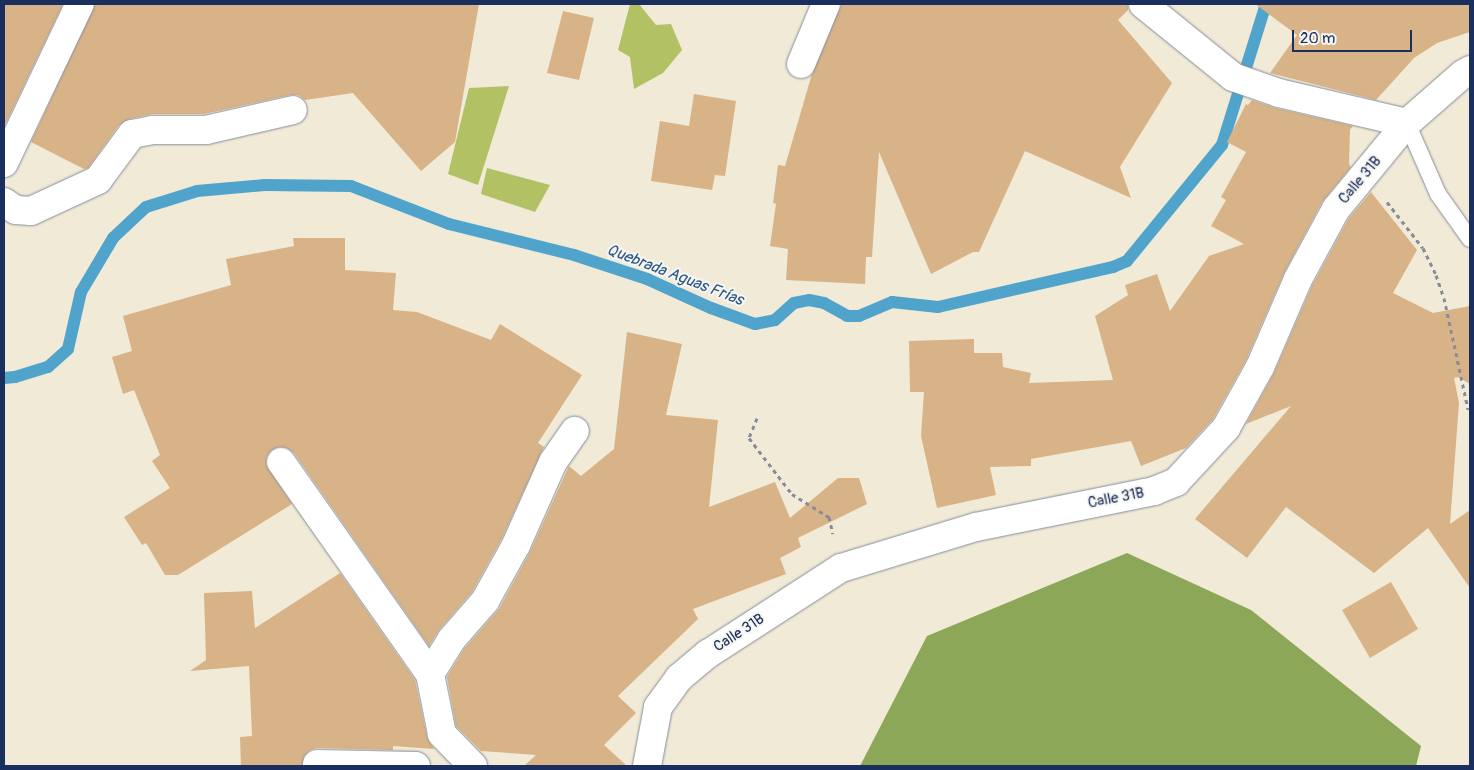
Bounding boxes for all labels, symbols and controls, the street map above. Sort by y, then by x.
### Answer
scale bar [1294,20,1414,52]
text: 20 m [1300,29,1335,48]
street label: Calle 31B [1335,152,1385,208]
water label: Quebrada Aguas Frías [604,240,746,310]
street label: Calle 31B [1086,484,1146,512]
street label: Calle 31B [710,610,768,656]

